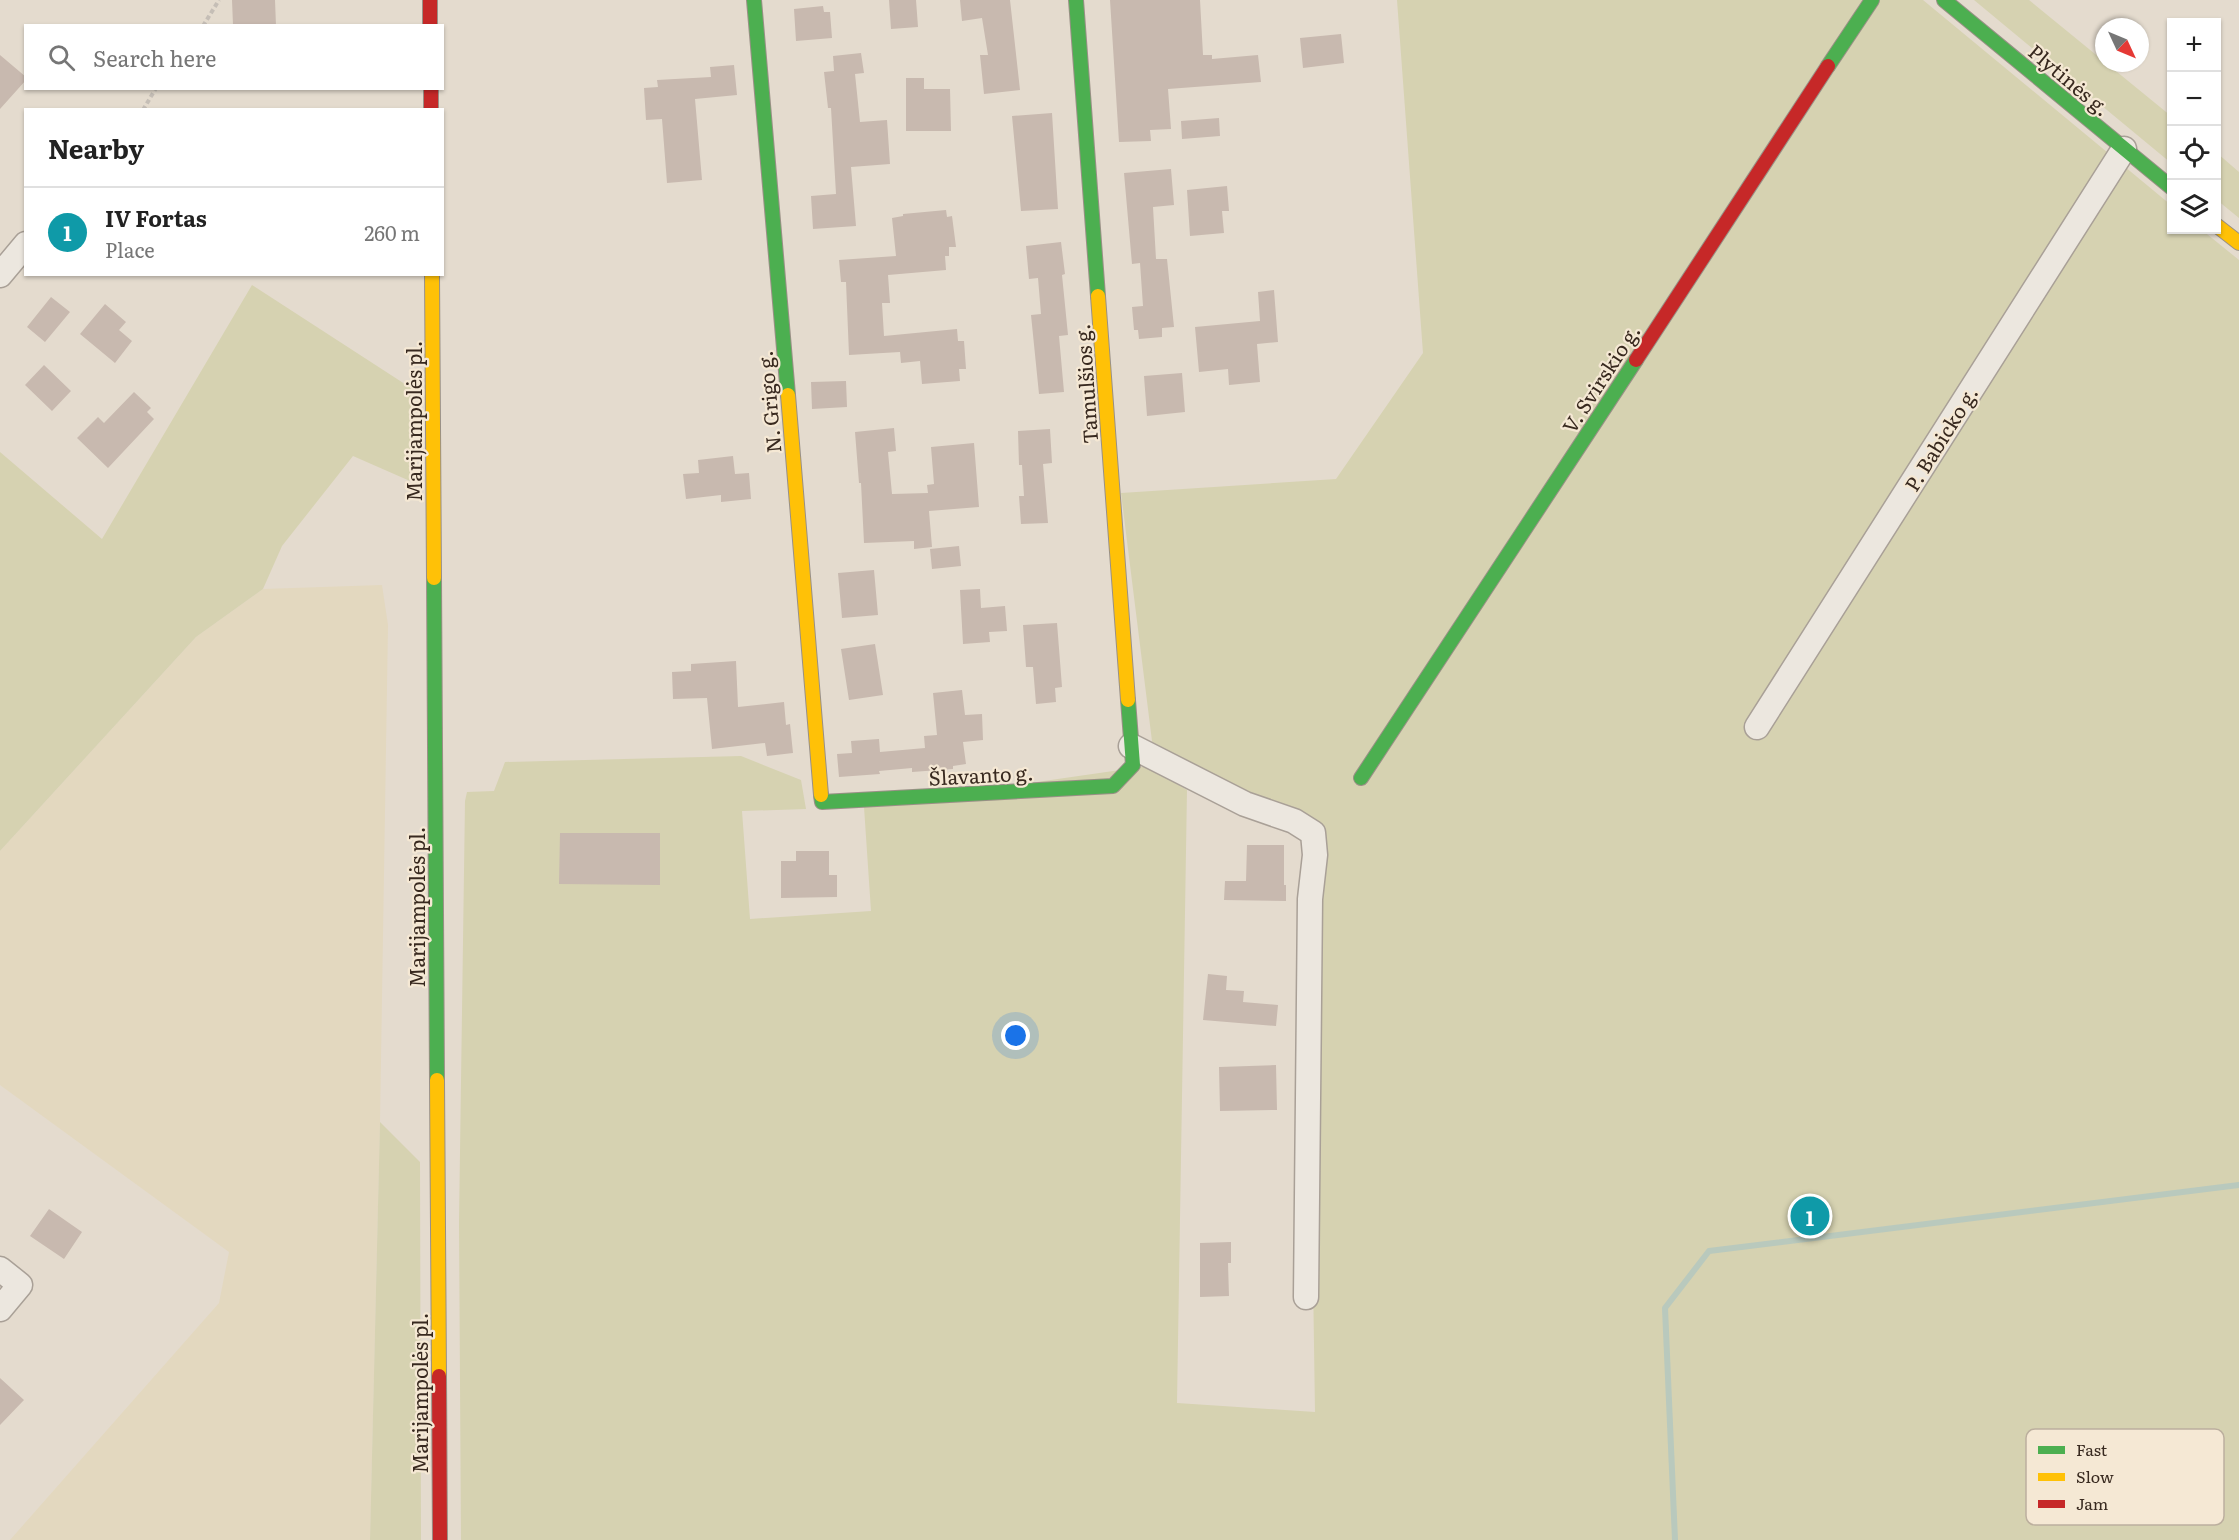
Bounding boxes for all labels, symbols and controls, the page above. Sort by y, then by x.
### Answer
north arrow [2095,18,2149,72]
map controls [2167,18,2221,234]
button: + [2167,18,2221,72]
search box [24,24,444,90]
street label: Plytinės g. [2023,36,2117,122]
icon: search [45,41,78,74]
text: Search here [93,41,216,74]
button: − [2167,72,2221,126]
button: locate [2167,126,2221,180]
text: Nearby [48,128,144,167]
button: layers [2167,180,2221,234]
text: IV Fortas [105,201,207,234]
text: 1 [63,217,72,247]
text: 260 m [364,217,420,247]
text: Place [105,234,155,264]
street label: V. Svirskio g. [1554,318,1646,438]
street label: Tamulšios g. [1066,323,1104,445]
street label: Marijampolės pl. [398,341,428,501]
street label: N. Grigo g. [749,350,787,454]
street label: P. Babicko g. [1896,380,1984,496]
street label: Šlavanto g. [928,756,1034,792]
street label: Marijampolės pl. [401,827,431,987]
your location [1001,1021,1030,1050]
pin: 1 [1790,1194,1830,1238]
street label: Marijampolės pl. [404,1313,434,1473]
legend [2026,1429,2224,1525]
text: Fast [2076,1437,2108,1461]
text: Slow [2076,1464,2114,1488]
text: Jam [2076,1491,2109,1515]

